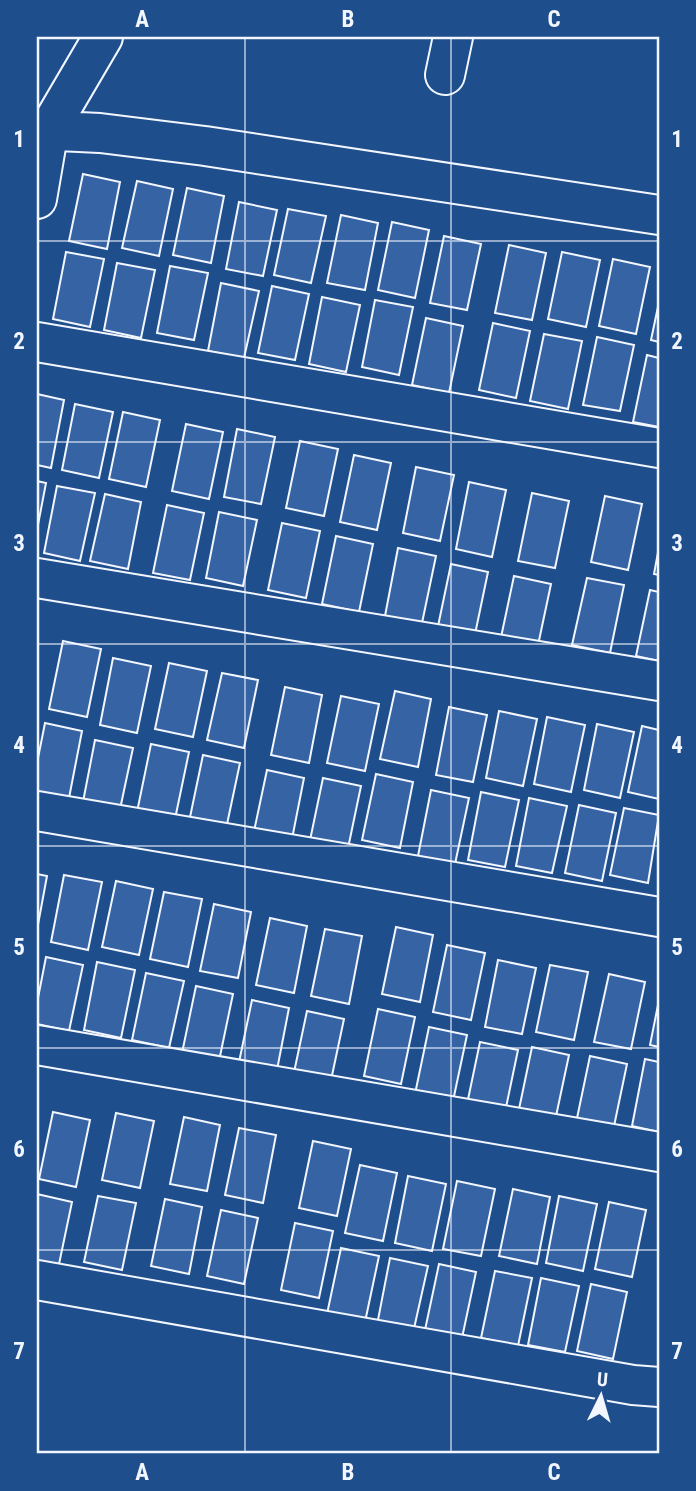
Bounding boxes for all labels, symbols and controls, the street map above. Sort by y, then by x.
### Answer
text: A [135,6,149,33]
text: B [342,6,354,33]
text: C [547,6,561,33]
text: 1 [13,126,25,153]
text: 1 [671,126,683,153]
text: 2 [13,328,25,355]
text: 2 [671,328,683,355]
text: 3 [13,530,25,557]
text: 3 [671,530,683,557]
text: 4 [13,732,25,759]
text: 4 [671,732,683,759]
text: 5 [13,934,25,961]
text: 5 [671,934,683,961]
text: 6 [13,1136,25,1163]
text: 6 [671,1136,683,1163]
text: 7 [13,1338,25,1365]
text: 7 [671,1338,683,1365]
north arrow [566,1362,636,1432]
text: U [596,1368,609,1391]
text: A [135,1459,149,1486]
text: B [342,1459,354,1486]
text: C [547,1459,561,1486]

